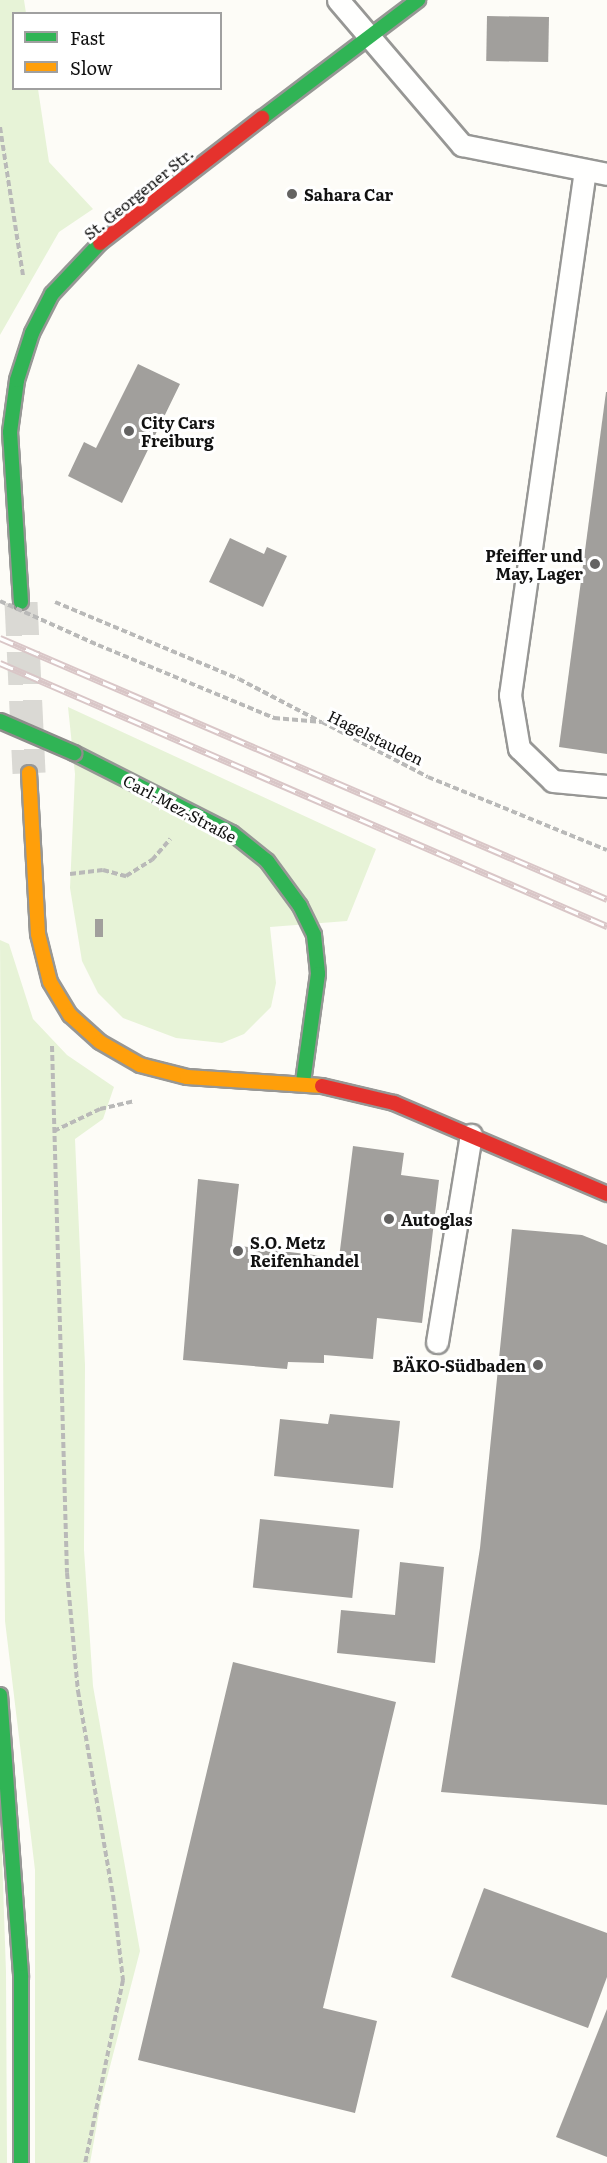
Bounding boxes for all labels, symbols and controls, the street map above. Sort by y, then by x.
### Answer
legend [12,12,222,90]
text: Fast [70,24,105,51]
text: Slow [70,54,112,81]
street label: St. Georgener Str. [79,143,197,243]
place label: Sahara Car [304,184,393,204]
marker: Sahara Car [285,187,299,201]
place label: City Cars Freiburg [141,412,215,450]
marker: City Cars Freiburg [122,424,136,438]
place label: Pfeiffer und May, Lager [485,545,583,583]
marker: Pfeiffer und May, Lager [588,557,602,571]
street label: Hagelstauden [325,706,427,768]
street label: Carl-Mez-Straße [120,770,240,846]
place label: Autoglas [401,1209,472,1229]
marker: Autoglas [382,1212,396,1226]
place label: S.O. Metz Reifenhandel [250,1232,359,1270]
marker: S.O. Metz Reifenhandel [231,1244,245,1258]
place label: BÄKO-Südbaden [392,1355,526,1375]
marker: BÄKO-Südbaden [531,1358,545,1372]

